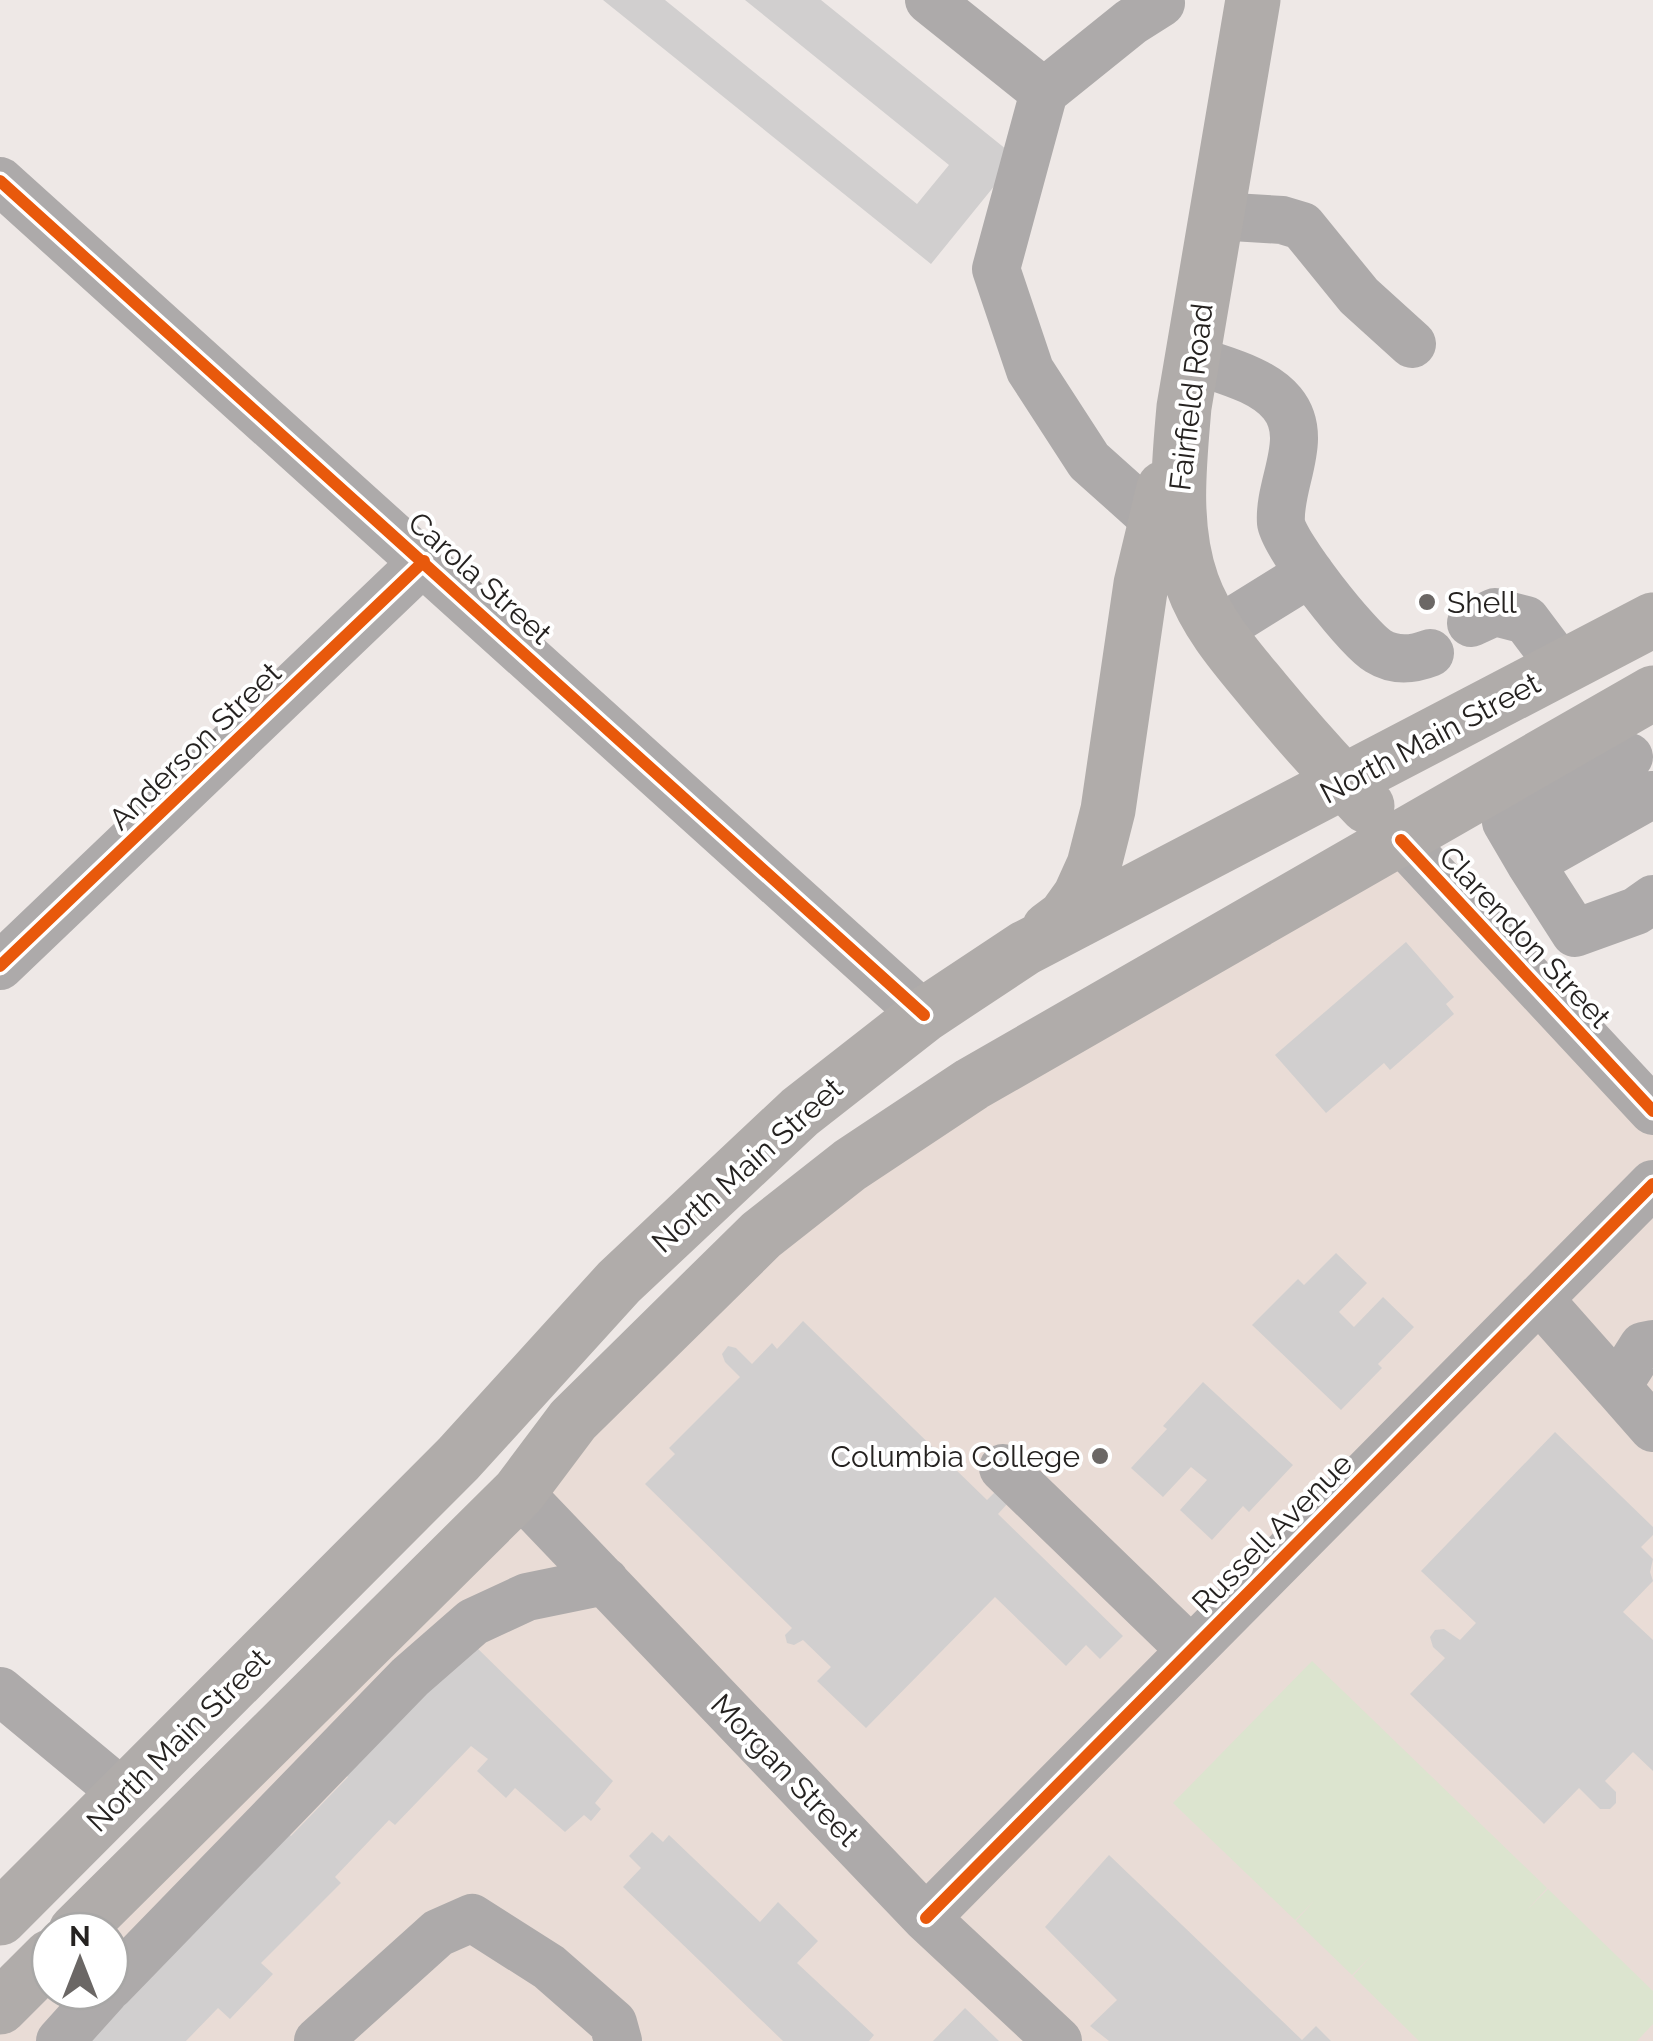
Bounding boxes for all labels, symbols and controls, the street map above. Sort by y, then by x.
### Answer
street label: Fairfield Road [1162,301,1220,493]
street label: Carola Street [401,505,559,651]
place label: Shell [1447,585,1517,620]
marker: Shell [1416,591,1438,613]
street label: Anderson Street [102,655,288,837]
street label: North Main Street [1314,665,1546,811]
street label: Clarendon Street [1432,839,1618,1035]
street label: North Main Street [645,1070,849,1260]
place label: Columbia College [830,1439,1080,1474]
marker: Columbia College [1089,1445,1111,1467]
street label: Russell Avenue [1185,1446,1359,1620]
street label: North Main Street [79,1641,277,1839]
street label: Morgan Street [704,1687,866,1853]
north arrow [30,1911,130,2011]
text: N [69,1920,91,1953]

